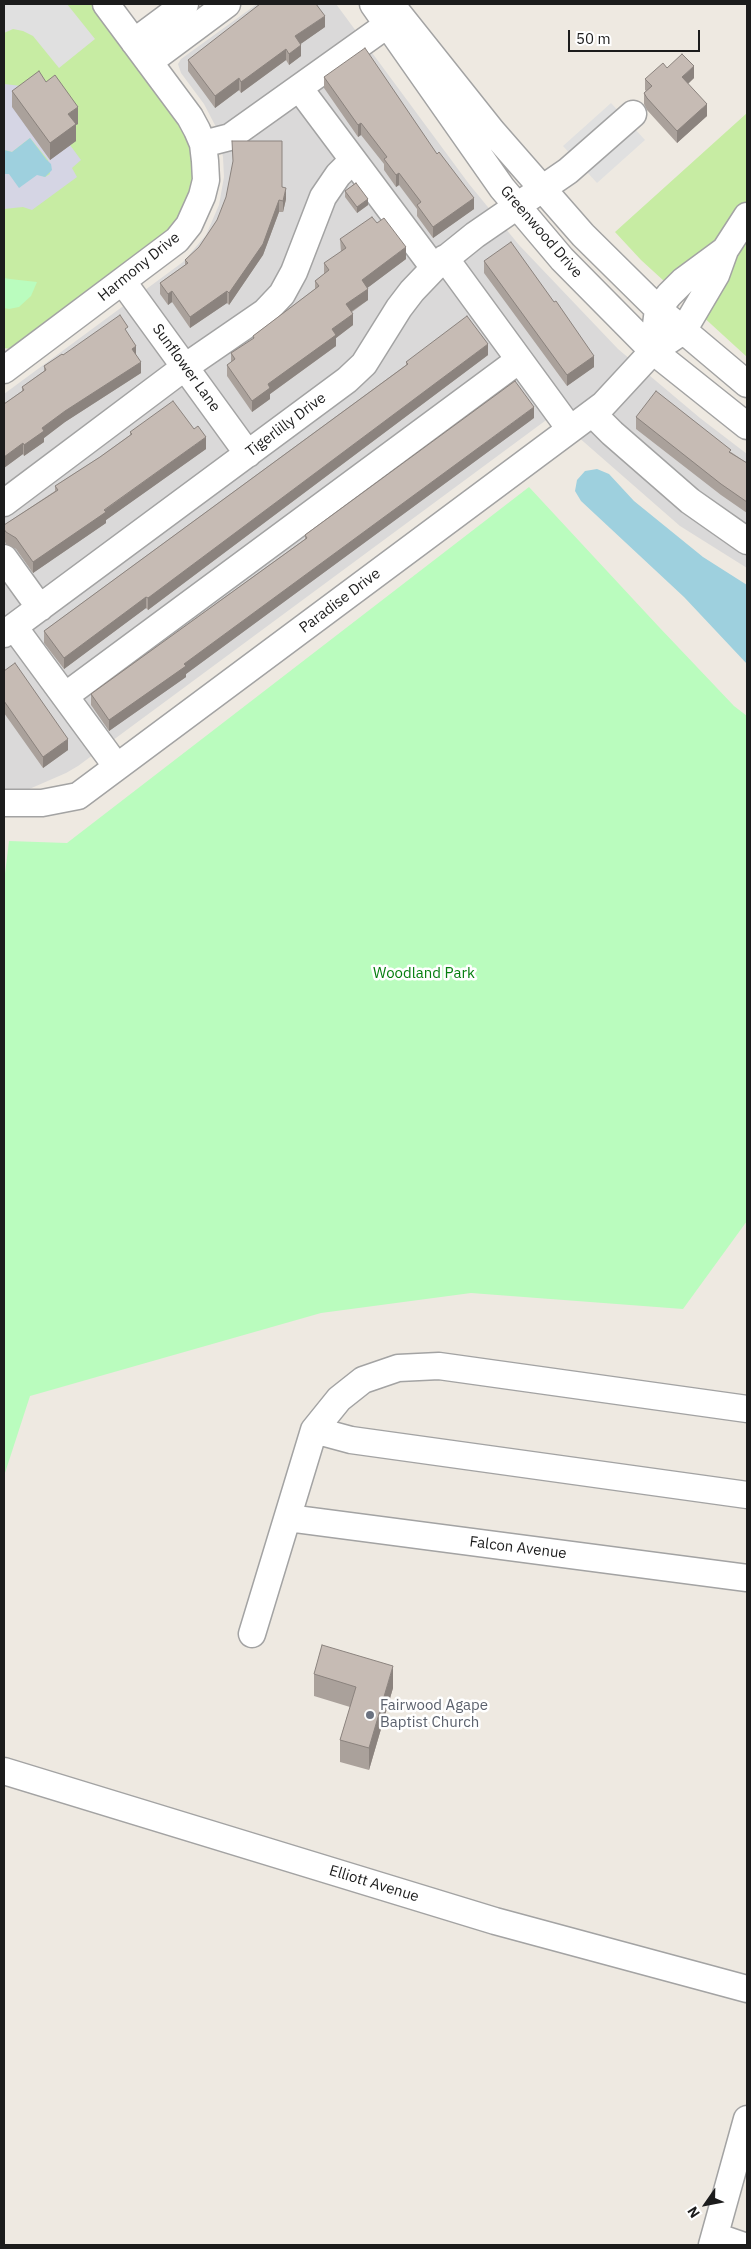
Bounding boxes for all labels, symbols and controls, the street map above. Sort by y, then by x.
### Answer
scale bar [571,20,704,52]
text: 50 m [576,29,611,48]
street label: Greenwood Drive [496,182,586,282]
street label: Harmony Drive [95,229,183,305]
street label: Sunflower Lane [148,321,224,415]
street label: Tigerlilly Drive [242,389,330,461]
street label: Paradise Drive [296,565,384,637]
park label: Woodland Park [373,965,475,983]
street label: Falcon Avenue [468,1533,568,1563]
place label: Fairwood Agape Baptist Church [380,1697,488,1732]
marker: Fairwood Agape Baptist Church [364,1709,376,1721]
street label: Elliott Avenue [327,1862,421,1906]
north arrow [681,2179,731,2229]
text: N [683,2203,704,2221]

